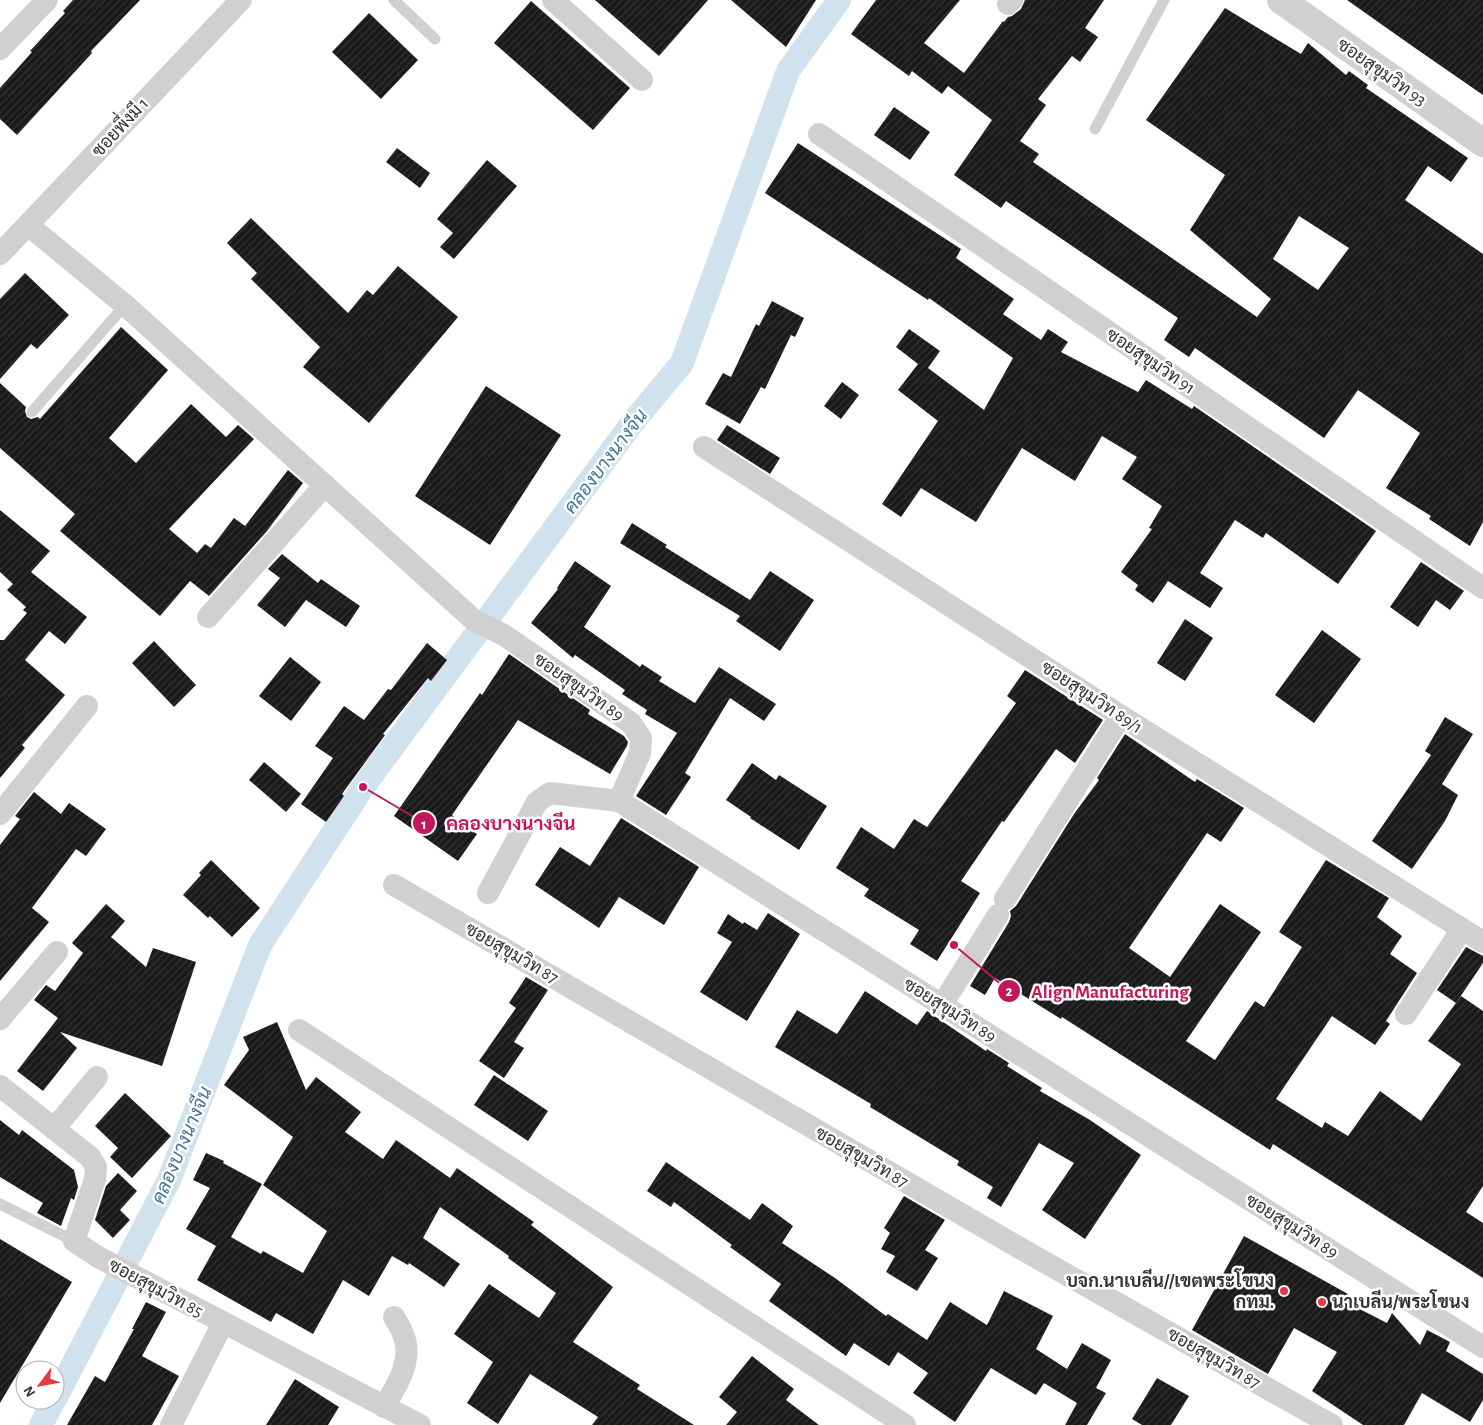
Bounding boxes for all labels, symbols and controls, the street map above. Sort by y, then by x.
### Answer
street label: ซอยสุขุมวิท 93 [1333,33,1431,112]
street label: ซอยพึ่งมี 1 [83,89,152,161]
street label: ซอยสุขุมวิท 91 [1102,323,1200,400]
water label: คลองบางนางจีน [558,404,651,518]
street label: ซอยสุขุมวิท 89 [529,648,628,727]
street label: ซอยสุขุมวิท 89/1 [1037,656,1147,739]
callout: คลองบางนางจีน [411,806,585,840]
text: คลองบางนางจีน [446,811,576,834]
text: 1 [421,817,427,832]
street label: ซอยสุขุมวิท 87 [461,917,563,989]
street label: ซอยสุขุมวิท 89 [899,973,1000,1048]
callout: Align Manufacturing [996,974,1199,1008]
text: Align Manufacturing [1031,983,1189,1002]
text: 2 [1005,984,1013,999]
water label: คลองบางนางจีน [146,1083,216,1207]
street label: ซอยสุขุมวิท 87 [811,1121,913,1193]
street label: ซอยสุขุมวิท 89 [1241,1189,1342,1264]
street label: ซอยสุขุมวิท 85 [104,1254,207,1323]
place label: บจก.นาเบลีน//เขตพระโขนง กทม. [1066,1268,1274,1312]
marker: บจก.นาเบลีน//เขตพระโขนง กทม. [1278,1285,1290,1297]
place label: นาเบลีน/พระโขนง [1332,1289,1469,1312]
marker: นาเบลีน/พระโขนง [1316,1296,1328,1308]
street label: ซอยสุขุมวิท 87 [1163,1322,1265,1394]
north arrow [15,1360,65,1410]
text: N [21,1384,38,1399]

